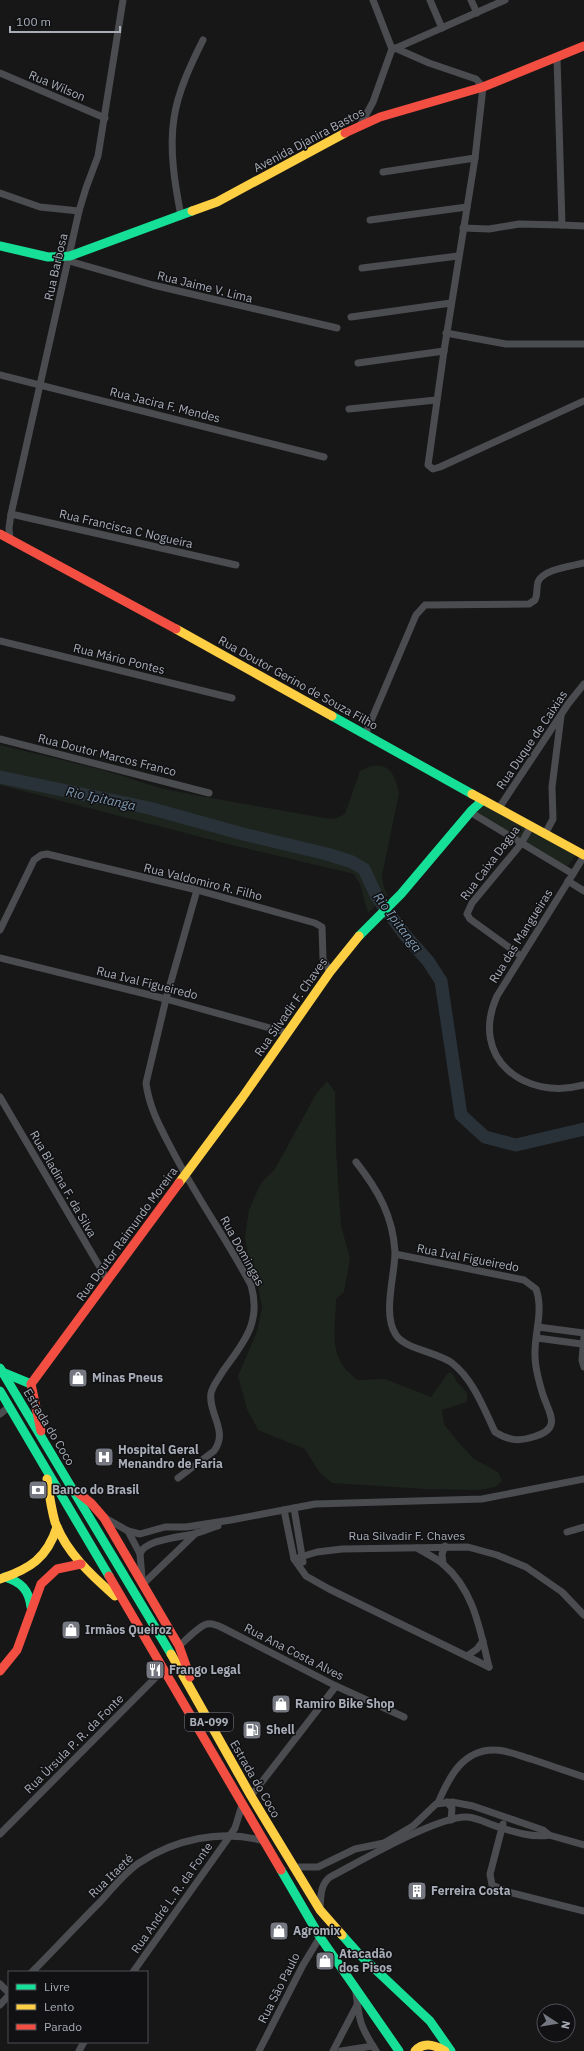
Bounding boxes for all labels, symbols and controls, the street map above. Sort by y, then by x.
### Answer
scale bar [10,8,120,34]
text: 100 m [16,14,51,29]
street label: Rua Wilson [27,67,88,104]
street label: Avenida Djanira Bastos [251,104,367,175]
street label: Rua Barbosa [41,231,71,302]
street label: Rua Jaime V. Lima [156,267,255,306]
street label: Rua Jacira F. Mendes [108,384,222,426]
street label: Rua Francisca C Nogueira [58,506,195,551]
street label: Rua Doutor Gerino de Souza Filho [216,632,381,733]
street label: Rua Mário Pontes [72,640,167,677]
street label: Rua Duque de Caixias [493,687,570,792]
street label: Rua Doutor Marcos Franco [36,730,178,779]
water label: Rio Ipitanga [64,783,137,814]
street label: Rua Caixa Dagua [457,822,523,903]
street label: Rua Valdomiro R. Filho [142,860,264,904]
street label: Rua das Mangueiras [486,886,556,986]
water label: Rio Ipitanga [369,889,426,956]
street label: Rua Silvadir F. Chaves [251,954,330,1059]
street label: Rua Ival Figueiredo [95,963,200,1002]
street label: Rua Bladina F. da Silva [27,1128,100,1240]
street label: Rua Doutor Raimundo Moreira [73,1163,181,1304]
street label: Rua Domingas [217,1213,268,1288]
street label: Rua Ival Figueiredo [416,1240,521,1275]
shop icon: Minas Pneus [67,1367,89,1389]
place label: Minas Pneus [92,1370,163,1385]
street label: Estrada do Coco [21,1385,78,1468]
place label: Hospital Geral Menandro de Faria [118,1442,223,1471]
hospital icon: Hospital Geral Menandro de Faria [93,1446,115,1468]
bank icon: Banco do Brasil [27,1479,49,1501]
place label: Banco do Brasil [52,1482,140,1497]
street label: Rua Silvadir F. Chaves [349,1528,466,1543]
shop icon: Irmãos Queiroz [60,1619,82,1641]
street label: Rua Ana Costa Alves [242,1620,347,1683]
place label: Irmãos Queiroz [85,1622,172,1637]
restaurant icon: Frango Legal [144,1659,166,1681]
place label: Frango Legal [169,1662,241,1677]
street label: Rua Ùrsula P. R. da Fonte [21,1691,127,1796]
shop icon: Ramiro Bike Shop [270,1693,292,1715]
place label: Ramiro Bike Shop [295,1696,395,1711]
road number: BA-099 [185,1713,233,1731]
fuel station icon: Shell [241,1719,263,1741]
place label: Shell [266,1722,295,1737]
street label: Estrada do Coco [227,1737,284,1821]
street label: Rua André L. R. da Fonte [128,1839,216,1956]
street label: Rua Itaeté [85,1850,136,1901]
building icon: Ferreira Costa [406,1880,428,1902]
place label: Ferreira Costa [431,1883,511,1898]
shop icon: Agromix [268,1920,290,1942]
place label: Agromix [293,1923,341,1938]
place label: Atacadão dos Pisos [339,1946,393,1975]
street label: Rua São Paulo [254,1950,303,2025]
shop icon: Atacadão dos Pisos [314,1950,336,1972]
legend [8,1971,148,2043]
text: Livre [44,1979,70,1994]
text: Lento [44,1999,74,2014]
north arrow [536,2003,576,2043]
text: Parado [44,2019,82,2034]
text: N [558,2020,573,2030]

